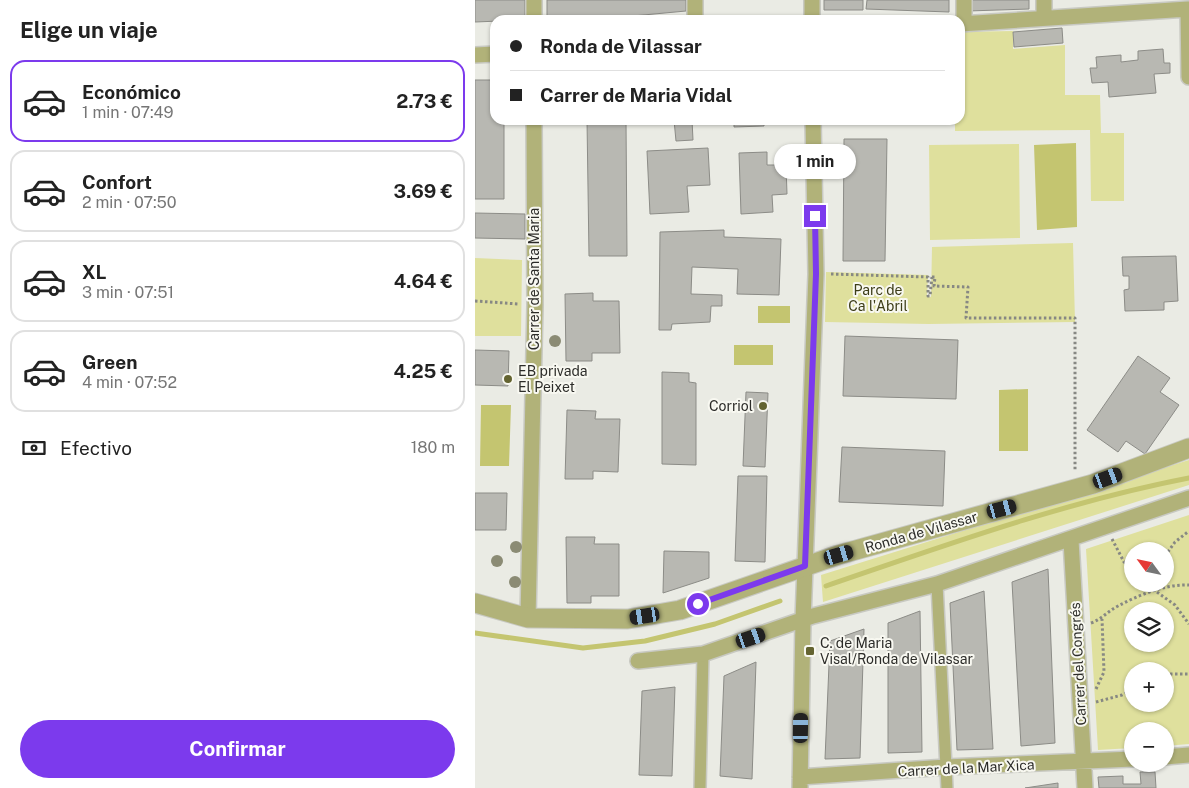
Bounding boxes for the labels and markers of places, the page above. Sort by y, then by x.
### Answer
place label: EB privada El Peixet [518,363,588,395]
marker: EB privada El Peixet [502,373,514,385]
place label: Corriol [709,398,753,414]
marker: Corriol [757,400,769,412]
place label: C. de Maria Visal/Ronda de Vilassar [820,635,973,667]
marker: C. de Maria Visal/Ronda de Vilassar [804,645,816,657]

